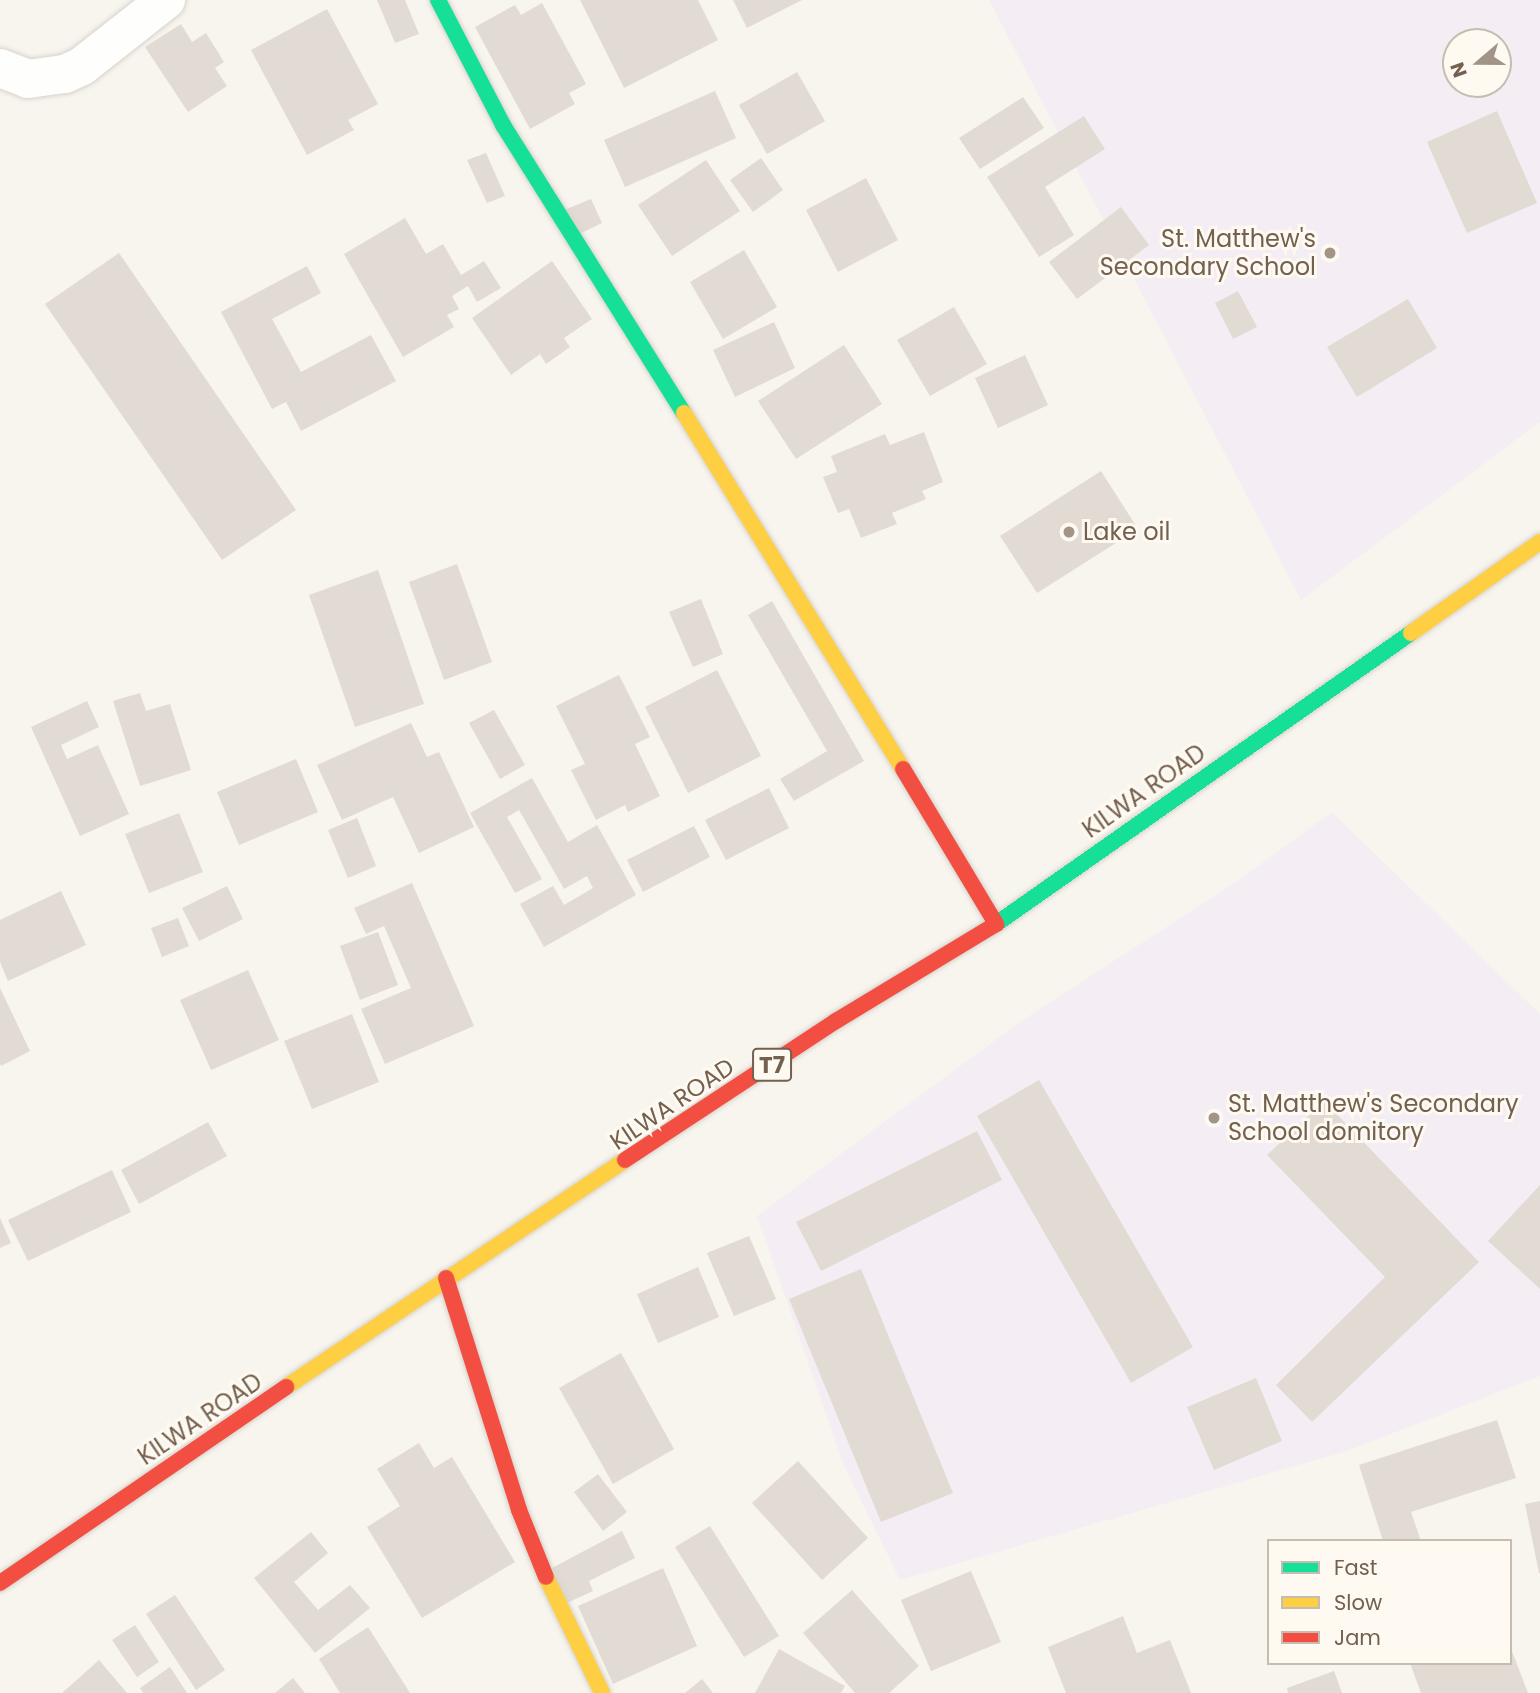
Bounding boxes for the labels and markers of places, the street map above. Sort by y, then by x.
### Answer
place label: St. Matthew's Secondary School [1100,225,1316,281]
marker: St. Matthew's Secondary School [1322,245,1338,261]
place label: Lake oil [1083,518,1170,546]
marker: Lake oil [1061,524,1077,540]
place label: St. Matthew's Secondary School domitory [1228,1090,1518,1146]
marker: St. Matthew's Secondary School domitory [1206,1110,1222,1126]

